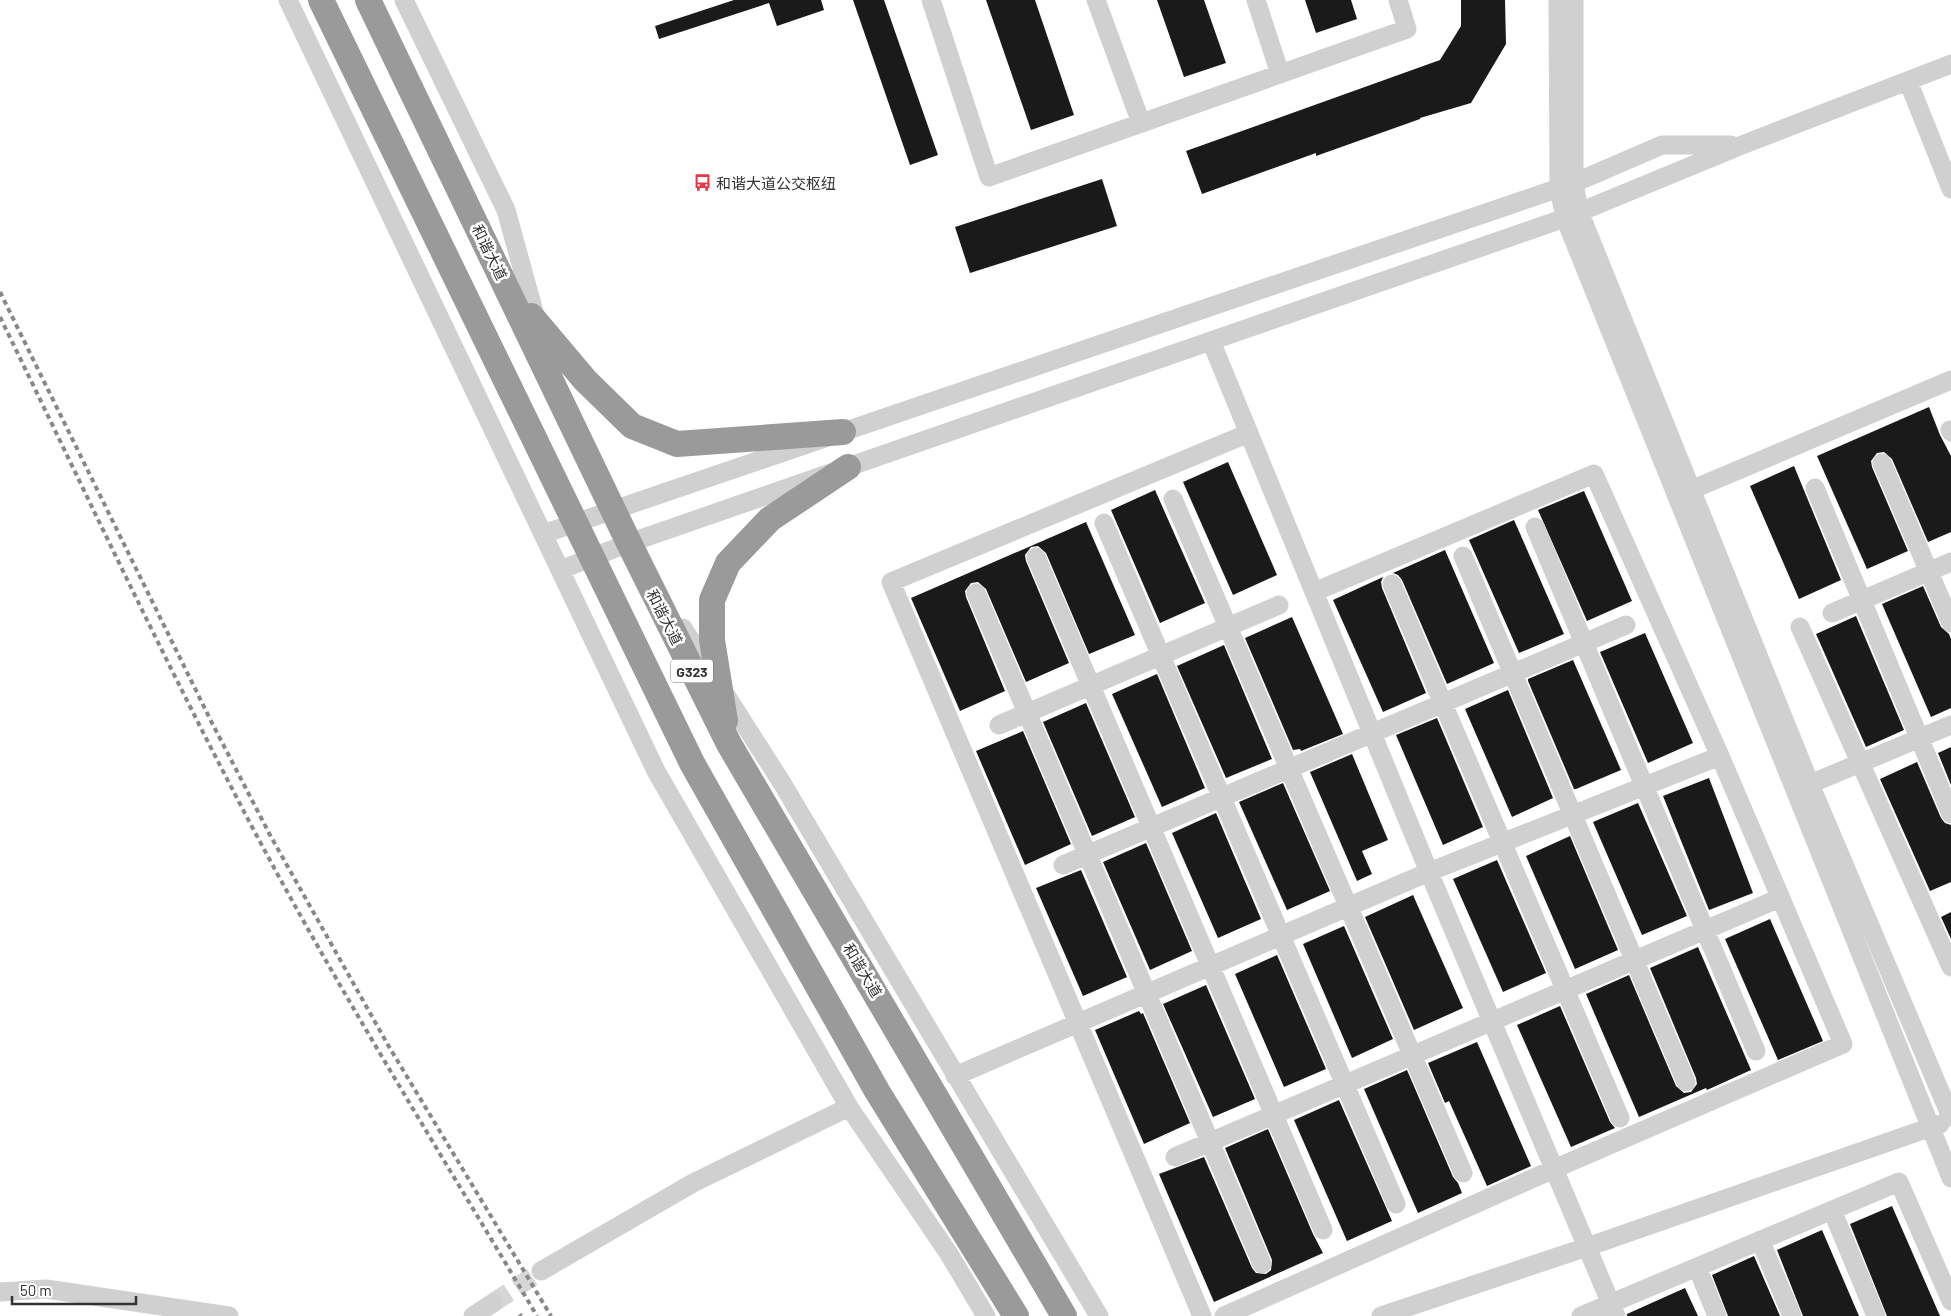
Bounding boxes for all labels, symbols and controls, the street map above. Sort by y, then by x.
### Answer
bus stop icon: 和谐大道公交枢纽 [692,173,712,193]
place label: 和谐大道公交枢纽 [716,174,836,192]
street label: 和谐大道 [469,221,511,283]
street label: 和谐大道 [643,586,687,648]
road number: G323 [671,659,713,682]
street label: 和谐大道 [840,940,886,1000]
scale bar [12,1274,136,1306]
text: 50 m [20,1281,52,1299]

